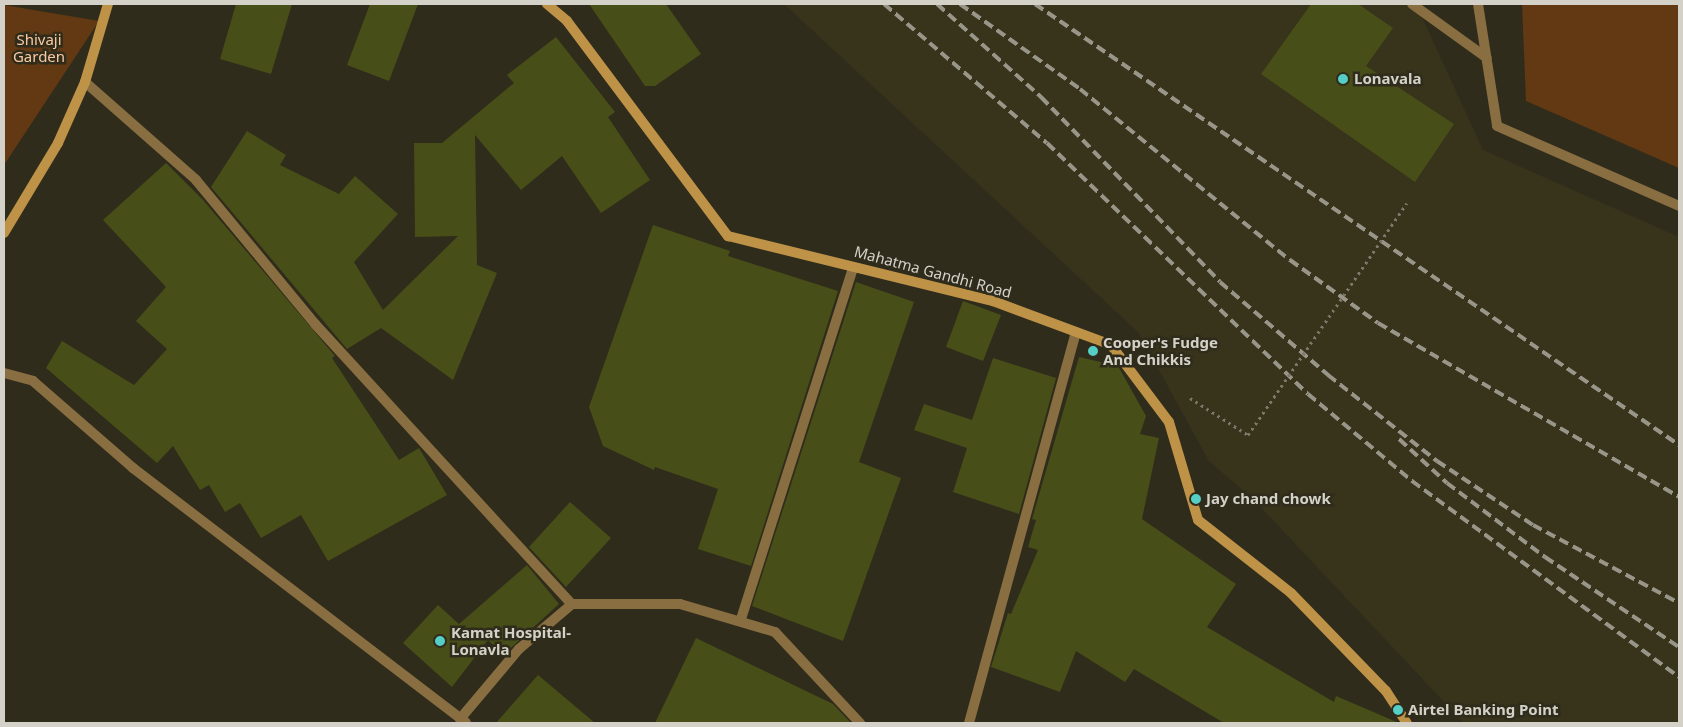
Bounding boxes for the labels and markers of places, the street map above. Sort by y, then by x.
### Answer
place label: Lonavala [1354,70,1421,88]
marker: Lonavala [1336,72,1350,86]
place label: Cooper's Fudge And Chikkis [1103,333,1218,368]
marker: Cooper's Fudge And Chikkis [1087,345,1099,357]
place label: Jay chand chowk [1206,490,1331,508]
marker: Jay chand chowk [1190,493,1202,505]
place label: Kamat Hospital- Lonavla [451,623,571,658]
marker: Kamat Hospital- Lonavla [433,634,447,648]
place label: Airtel Banking Point [1408,701,1558,719]
marker: Airtel Banking Point [1392,704,1404,716]

